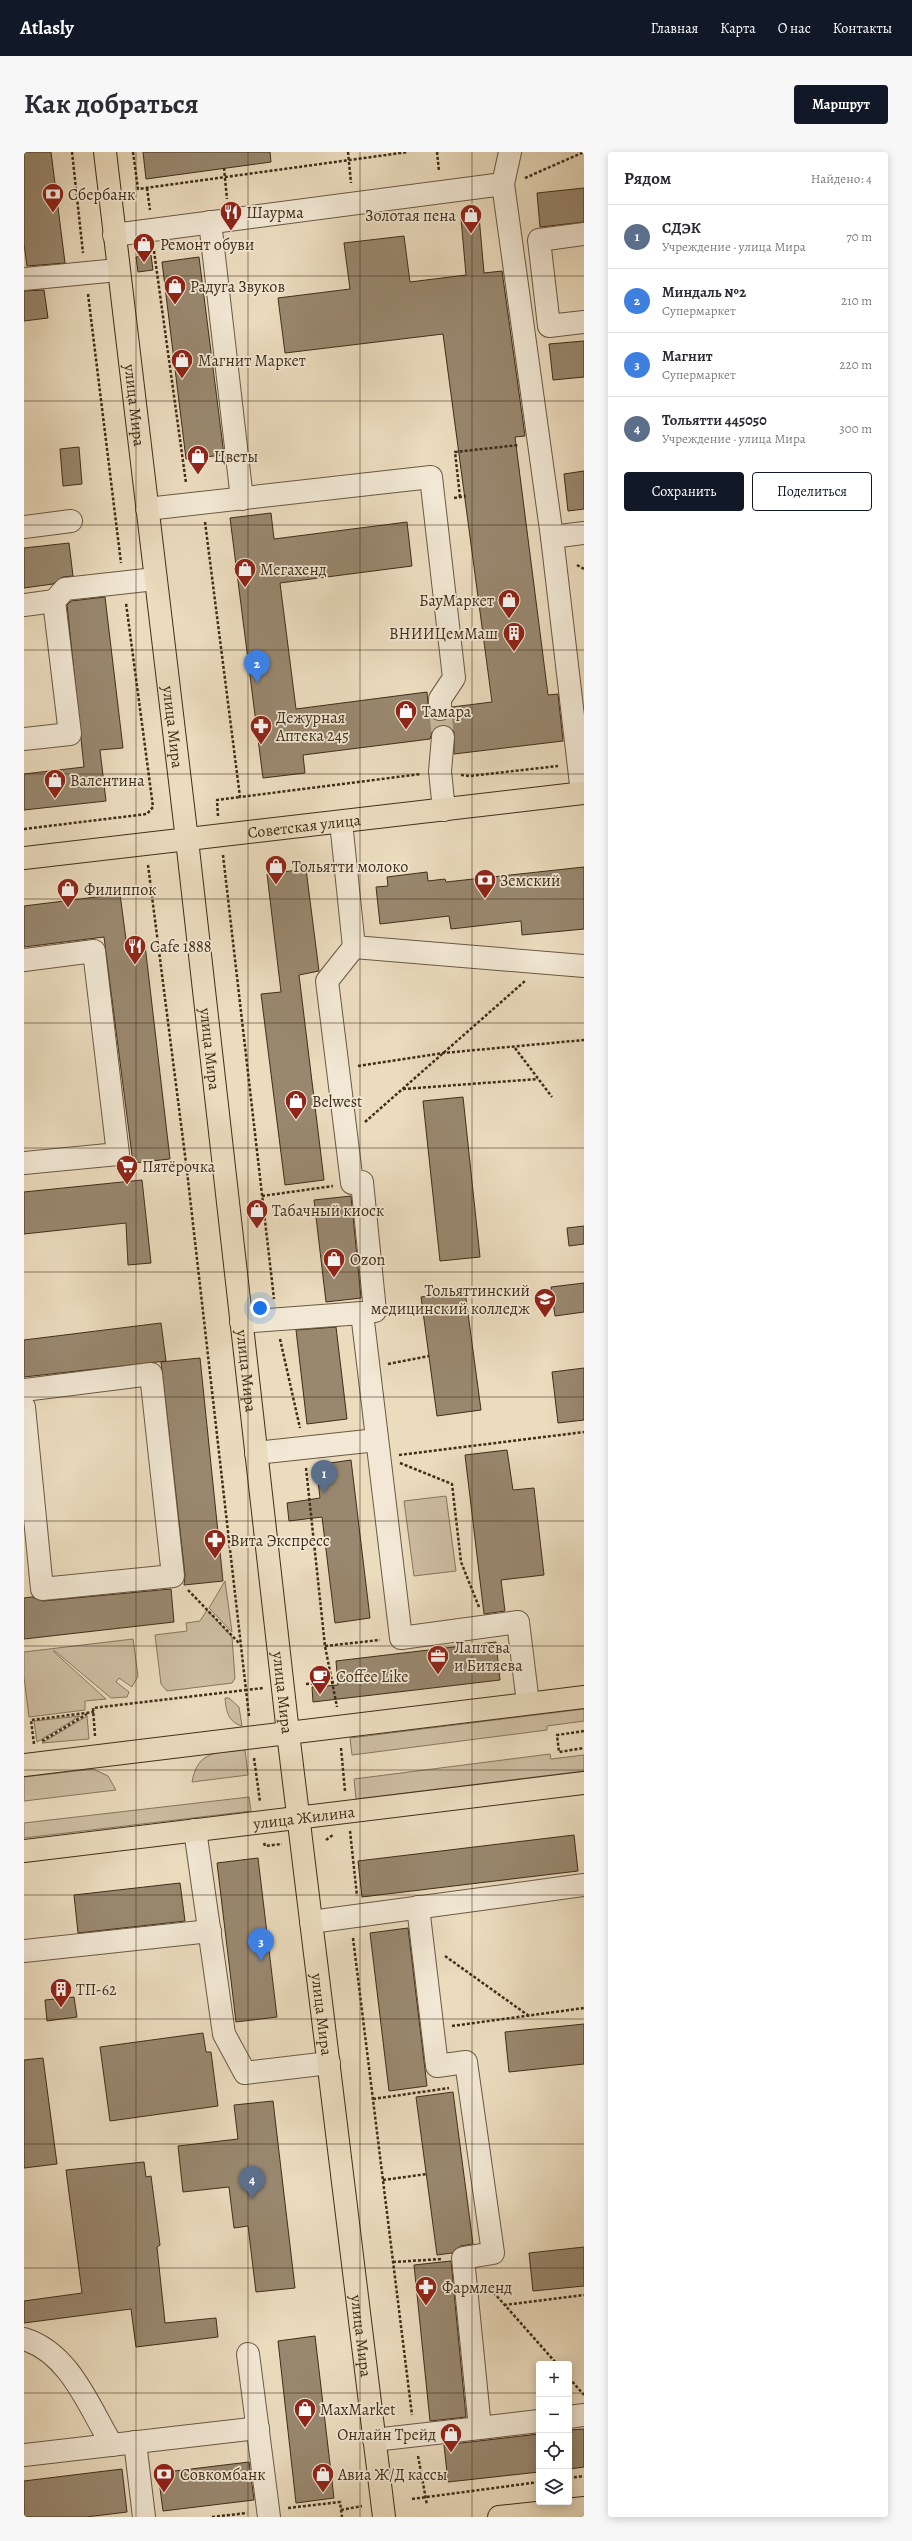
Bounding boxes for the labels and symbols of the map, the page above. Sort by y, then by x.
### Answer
bank icon: Сбербанк [40,181,66,214]
place label: Сбербанк [68,184,135,206]
restaurant icon: Шаурма [218,199,244,232]
place label: Шаурма [246,202,304,224]
shop icon: Золотая пена [458,202,484,235]
place label: Золотая пена [365,205,457,227]
shop icon: Ремонт обуви [131,231,157,264]
place label: Ремонт обуви [160,234,254,256]
shop icon: Радуга Звуков [162,273,188,306]
place label: Радуга Звуков [190,276,285,298]
shop icon: Магнит Маркет [169,347,195,380]
place label: Магнит Маркет [198,350,306,372]
street label: улица Мира [118,362,150,448]
shop icon: Цветы [185,443,211,476]
place label: Цветы [214,446,258,468]
shop icon: Мегахенд [232,556,258,589]
place label: Мегахенд [260,559,327,581]
shop icon: БауМаркет [496,587,522,620]
place label: БауМаркет [419,590,494,612]
building icon: ВНИИЦемМаш [501,620,527,653]
place label: ВНИИЦемМаш [389,623,498,645]
pin: 2 [244,650,270,683]
street label: улица Мира [157,684,188,770]
shop icon: Тамара [393,698,419,731]
place label: Тамара [422,701,472,723]
place label: Дежурная Аптека 245 [275,707,349,747]
pharmacy icon: Дежурная Аптека 245 [248,713,274,746]
shop icon: Валентина [42,767,68,800]
place label: Валентина [70,770,145,792]
street label: Советская улица [246,809,363,844]
shop icon: Тольятти молоко [263,853,289,886]
place label: Тольятти молоко [292,856,408,878]
bank icon: Земский [472,867,498,900]
place label: Земский [500,870,560,892]
shop icon: Филиппок [55,876,81,909]
place label: Филиппок [84,879,157,901]
restaurant icon: Cafe 1888 [122,933,148,966]
place label: Cafe 1888 [150,936,212,958]
street label: улица Мира [194,1006,225,1092]
shop icon: Belwest [283,1088,309,1121]
place label: Belwest [312,1091,362,1113]
supermarket icon: Пятёрочка [114,1153,140,1186]
place label: Пятёрочка [142,1156,216,1178]
shop icon: Табачный киоск [244,1197,270,1230]
place label: Табачный киоск [272,1200,384,1222]
shop icon: Ozon [321,1246,347,1279]
place label: Ozon [350,1249,385,1271]
place label: Тольяттинский медицинский колледж [371,1280,530,1320]
school or university icon: Тольяттинский медицинский колледж [532,1286,558,1319]
your location [250,1298,270,1318]
street label: улица Мира [230,1328,262,1414]
pin: 1 [311,1460,337,1493]
pharmacy icon: Вита Экспресс [202,1527,228,1560]
place label: Вита Экспресс [230,1530,330,1552]
place label: Лаптева и Битяева [454,1637,523,1677]
office icon: Лаптева и Битяева [425,1643,451,1676]
street label: улица Мира [267,1650,298,1736]
cafe icon: Coffee Like [307,1663,333,1696]
place label: Coffee Like [336,1666,408,1688]
street label: улица Жилина [251,1801,357,1835]
pin: 3 [248,1928,274,1961]
street label: улица Мира [305,1971,337,2057]
building icon: ТП-62 [48,1976,74,2009]
place label: ТП-62 [76,1979,117,2001]
pin: 4 [239,2166,265,2199]
pharmacy icon: Фармленд [413,2274,439,2307]
place label: Фармленд [442,2277,512,2299]
street label: улица Мира [345,2293,377,2379]
shop icon: MaxMarket [292,2396,318,2429]
place label: MaxMarket [320,2399,396,2421]
shop icon: Онлайн Трейд [438,2421,464,2454]
place label: Онлайн Трейд [337,2424,436,2446]
bank icon: Совкомбанк [151,2461,177,2494]
shop icon: Авиа Ж/Д кассы [310,2461,336,2494]
place label: Совкомбанк [180,2464,266,2486]
place label: Авиа Ж/Д кассы [337,2464,447,2486]

